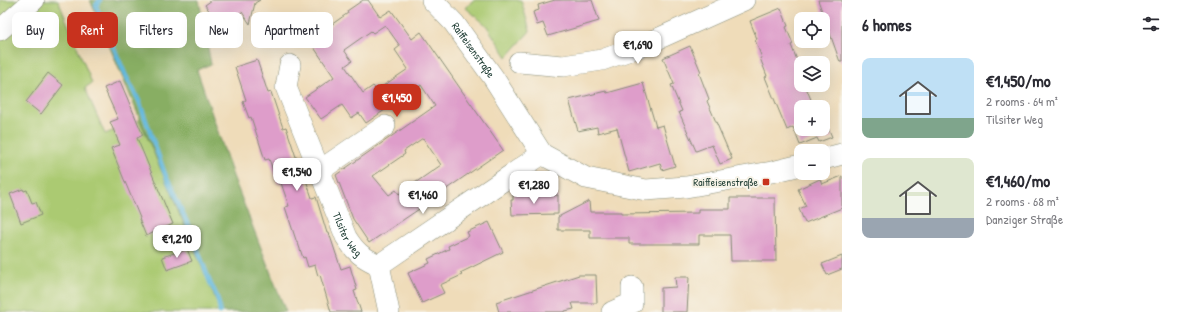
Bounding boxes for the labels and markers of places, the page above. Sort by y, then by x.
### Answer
pin: €1,690 [605,31,671,65]
pin: €1,450 [364,84,430,118]
pin: €1,540 [264,158,330,192]
pin: €1,280 [501,171,567,205]
place label: Raiffeisenstraße [693,175,759,189]
marker: Raiffeisenstraße [761,177,771,187]
pin: €1,460 [390,181,456,215]
pin: €1,210 [144,225,210,259]

